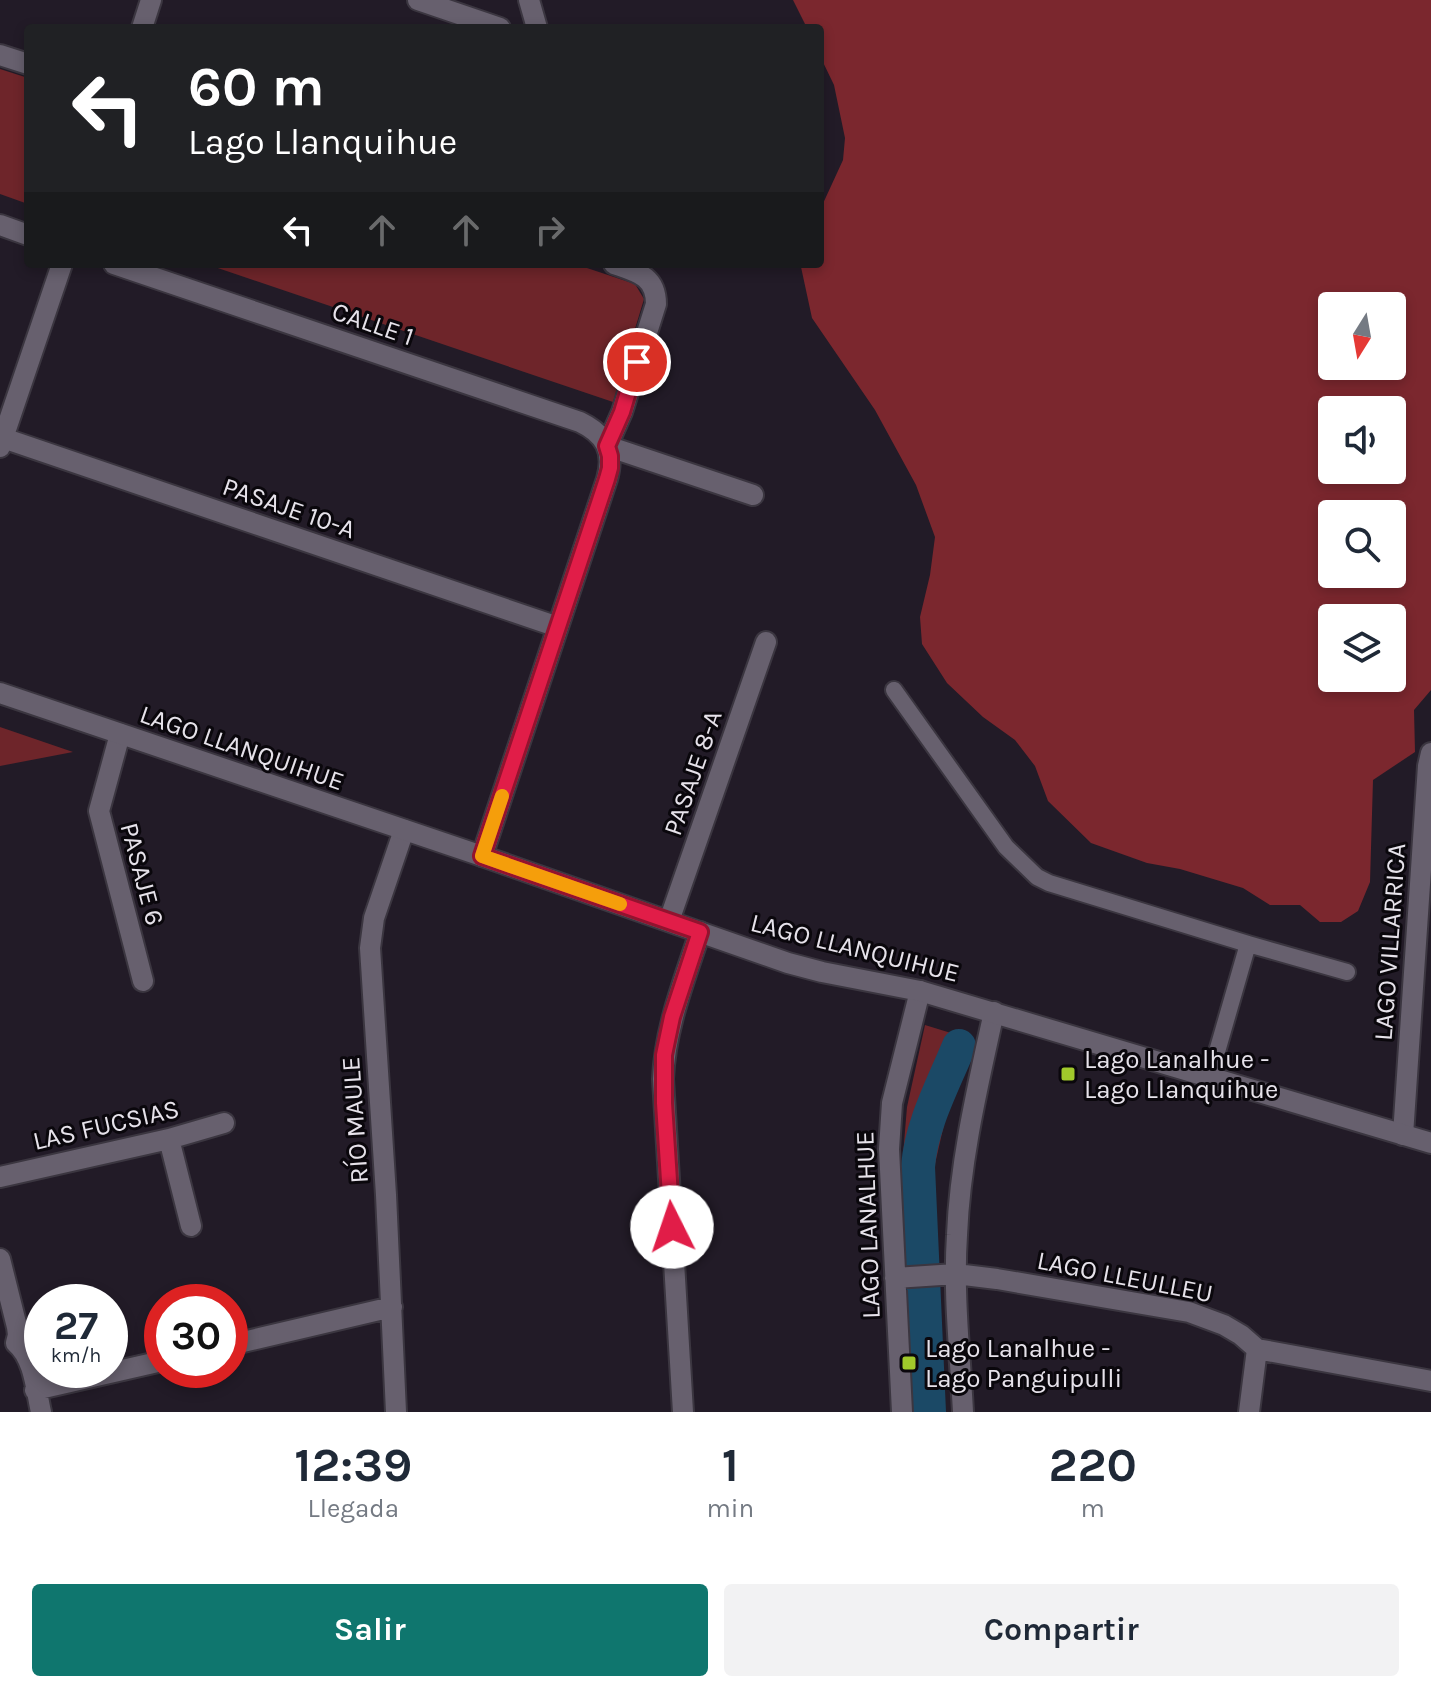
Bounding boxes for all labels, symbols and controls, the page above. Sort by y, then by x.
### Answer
text: 60 m [188,54,325,119]
icon: left [56,56,160,160]
text: Lago Llanquihue [188,121,457,163]
icon: left [276,208,320,252]
icon: ahead [360,208,404,252]
icon: ahead [444,208,488,252]
icon: right [528,208,572,252]
north arrow [1318,292,1406,380]
map controls [1318,292,1406,692]
street label: CALLE 1 [328,296,418,352]
pin [603,328,671,396]
icon: arrive [615,340,659,384]
button: sound [1318,396,1406,484]
street label: PASAJE 10-A [219,471,359,545]
button: search [1318,500,1406,588]
button: layers [1318,604,1406,692]
street label: LAGO LLANQUIHUE [136,699,348,797]
street label: PASAJE 8-A [657,706,729,840]
street label: PASAJE 6 [113,819,171,929]
street label: LAGO VILLARRICA [1368,842,1412,1042]
street label: LAGO LLANQUIHUE [747,907,963,989]
place label: Lago Lanalhue - Lago Llanquihue [1084,1044,1278,1105]
street label: RÍO MAULE [334,1056,375,1184]
marker: Lago Lanalhue - Lago Llanquihue [1059,1065,1077,1083]
street label: LAS FUCSIAS [30,1093,182,1157]
street label: LAGO LANALHUE [849,1131,887,1319]
position arrow [630,1185,714,1269]
street label: LAGO LLEULLEU [1034,1245,1216,1309]
speed limit sign: 30 [144,1284,248,1388]
text: 27 [54,1302,98,1349]
place label: Lago Lanalhue - Lago Panguipulli [925,1333,1122,1394]
text: km/h [51,1344,101,1367]
marker: Lago Lanalhue - Lago Panguipulli [900,1354,918,1372]
text: 12:39 [294,1437,412,1493]
text: 1 [722,1437,739,1493]
text: 220 [1048,1437,1137,1493]
text: Llegada [307,1493,399,1524]
text: min [706,1493,754,1524]
text: m [1080,1493,1105,1524]
button: Salir [32,1584,708,1676]
button: Compartir [724,1584,1399,1676]

